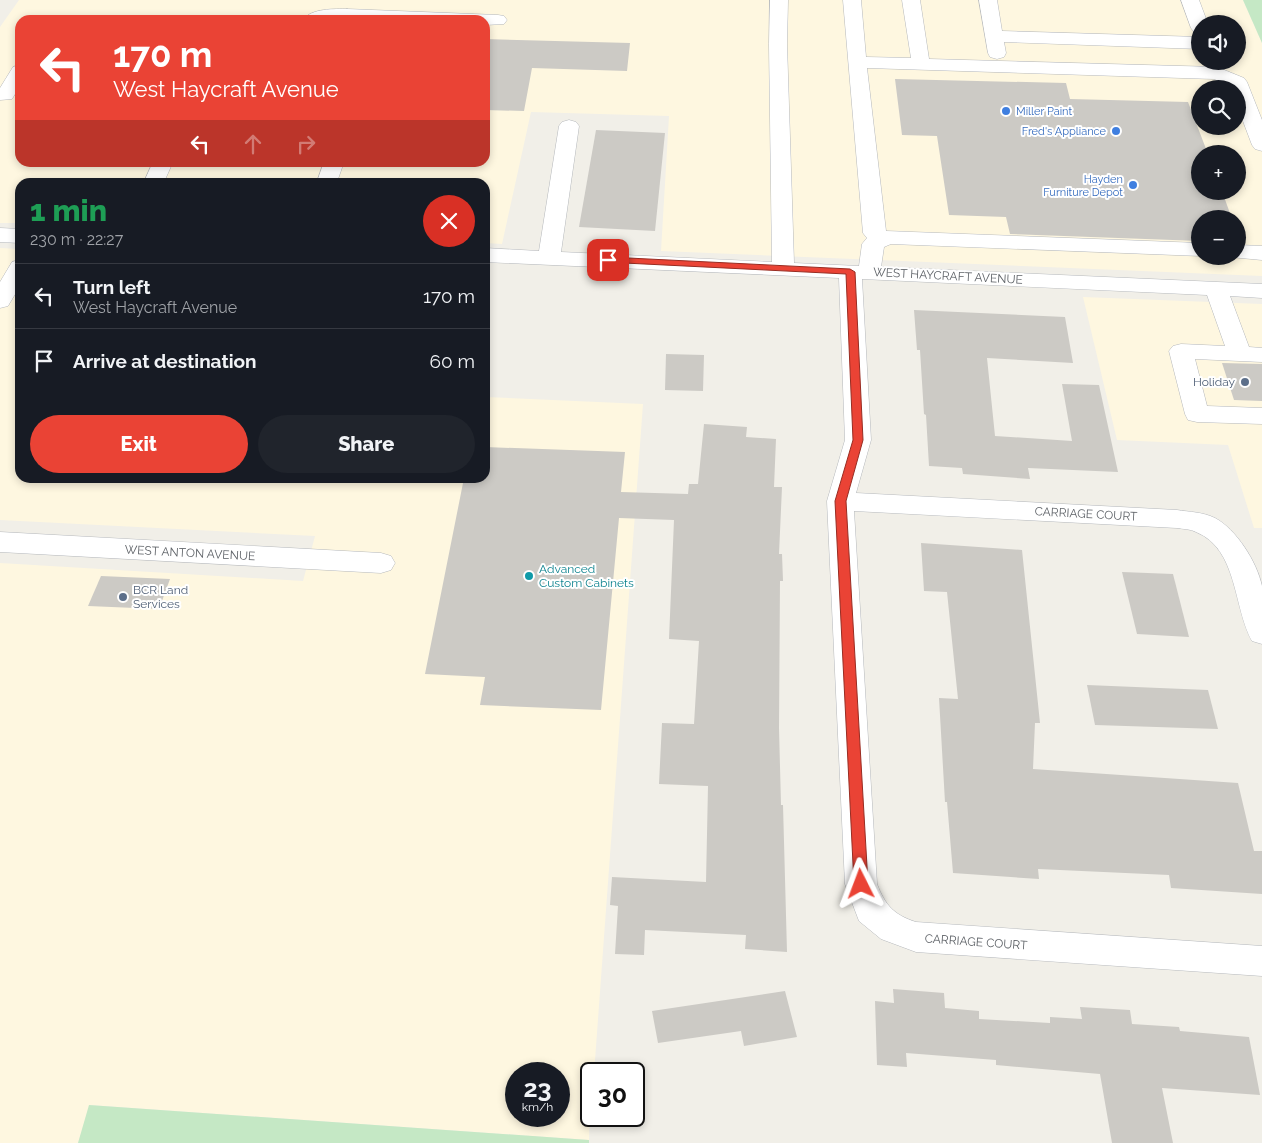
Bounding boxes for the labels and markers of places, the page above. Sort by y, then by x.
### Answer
marker: Miller Paint [1000,105,1012,117]
place label: Miller Paint [1016,105,1072,118]
place label: Fred's Appliance [1022,125,1107,138]
marker: Fred's Appliance [1110,125,1122,137]
place label: Hayden Furniture Depot [1043,173,1123,199]
marker: Hayden Furniture Depot [1127,179,1139,191]
pin [587,239,629,281]
place label: Holiday [1193,375,1235,389]
marker: Holiday [1239,376,1251,388]
place label: Advanced Custom Cabinets [539,562,634,590]
marker: Advanced Custom Cabinets [523,570,535,582]
place label: BCR Land Services [133,583,188,611]
marker: BCR Land Services [117,591,129,603]

